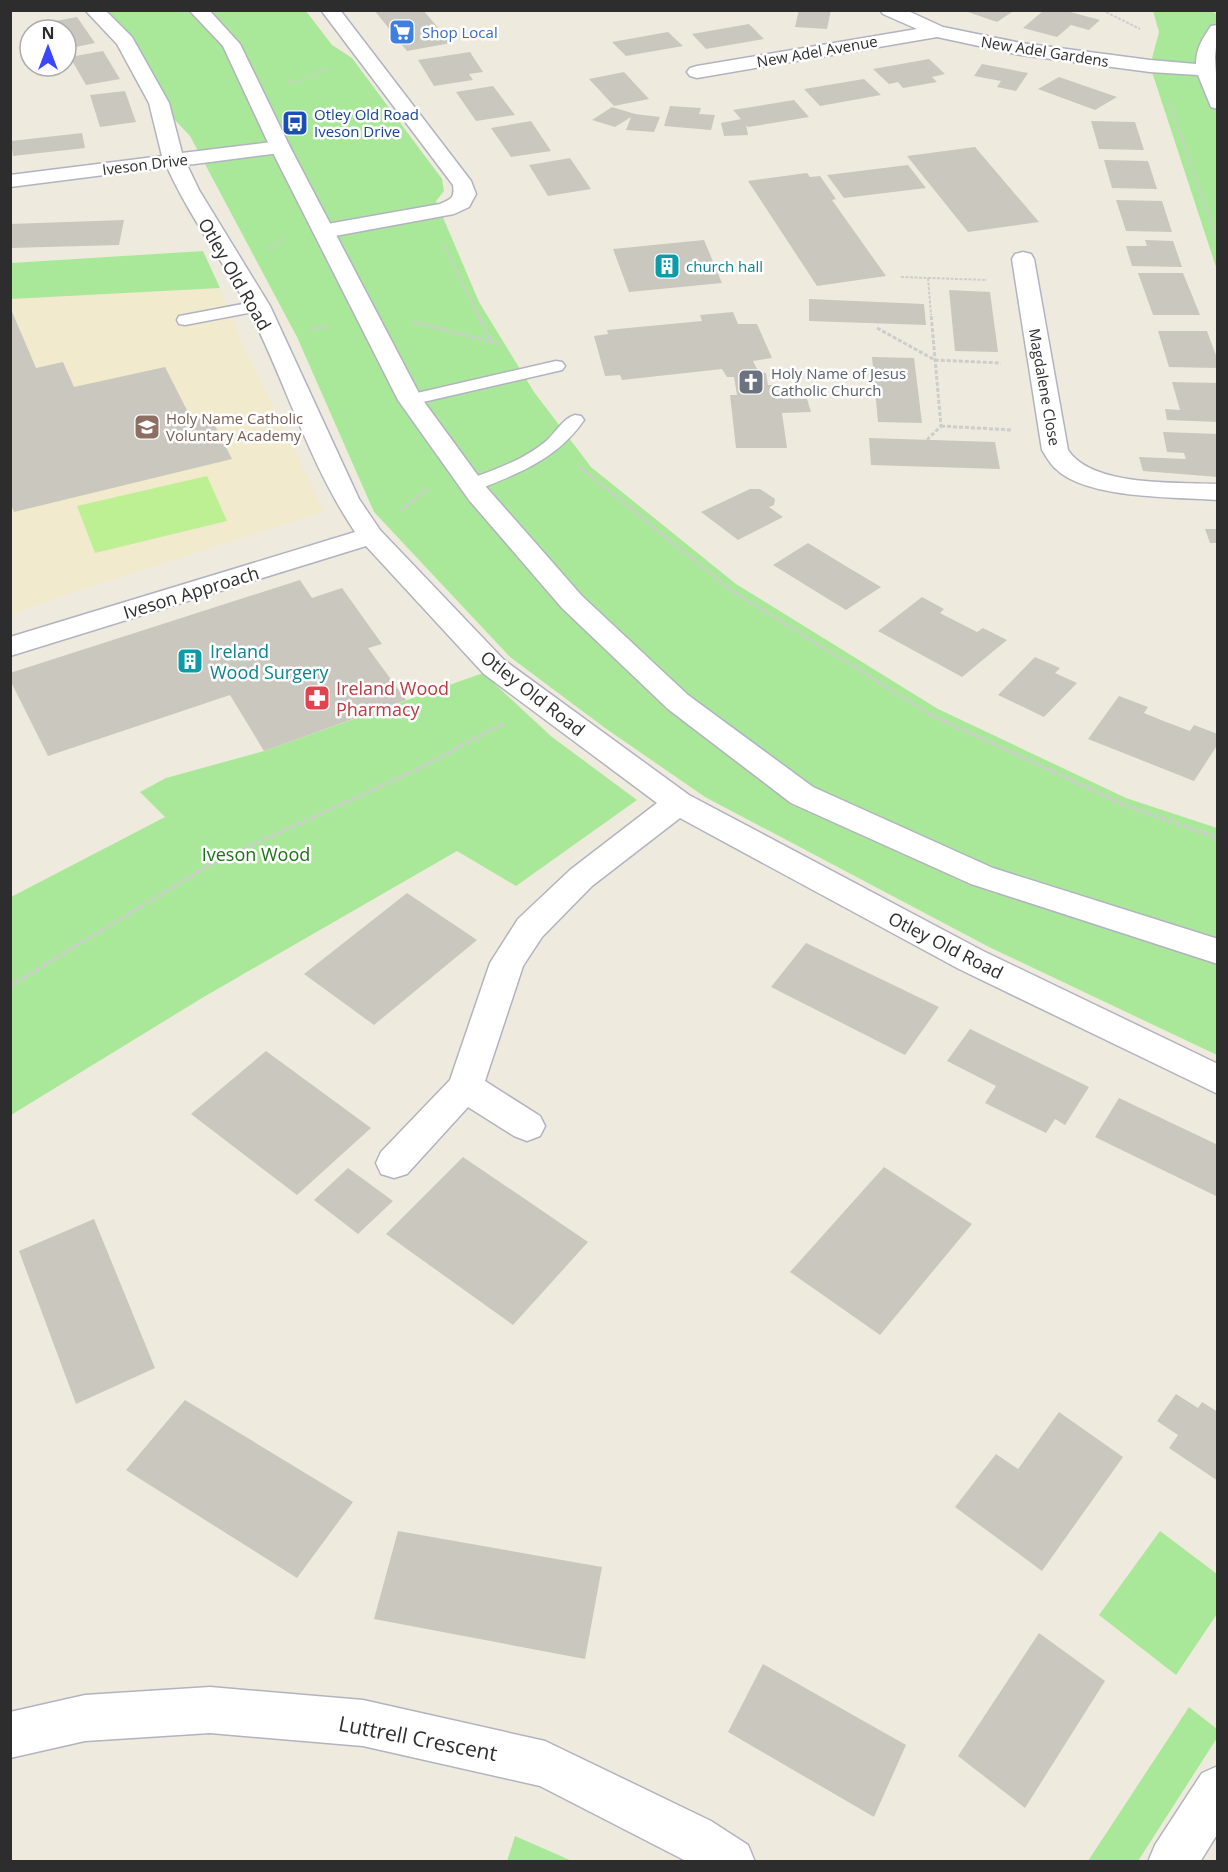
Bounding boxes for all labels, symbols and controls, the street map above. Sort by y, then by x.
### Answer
supermarket icon: Shop Local [387,17,417,47]
north arrow [18,18,78,78]
text: N [41,22,55,44]
place label: Shop Local [422,22,498,42]
street label: New Adel Avenue [755,31,879,71]
street label: New Adel Gardens [980,31,1110,71]
place label: Otley Old Road Iveson Drive [314,104,419,141]
bus stop icon: Otley Old Road Iveson Drive [280,108,310,138]
street label: Iveson Drive [101,149,189,179]
street label: Otley Old Road [193,213,277,335]
building icon: church hall [652,251,682,281]
place label: church hall [686,256,763,276]
street label: Magdalene Close [1025,327,1065,447]
place label: Holy Name of Jesus Catholic Church [771,363,906,400]
church icon: Holy Name of Jesus Catholic Church [736,367,766,397]
place label: Holy Name Catholic Voluntary Academy [166,408,303,445]
school or university icon: Holy Name Catholic Voluntary Academy [132,412,162,442]
street label: Iveson Approach [120,560,262,624]
place label: Ireland Wood Surgery [210,639,329,684]
street label: Otley Old Road [476,645,590,741]
building icon: Ireland Wood Surgery [175,646,205,676]
place label: Ireland Wood Pharmacy [336,676,449,721]
pharmacy icon: Ireland Wood Pharmacy [302,683,332,713]
park label: Iveson Wood [202,842,310,866]
street label: Otley Old Road [884,906,1008,984]
street label: Luttrell Crescent [336,1709,500,1767]

